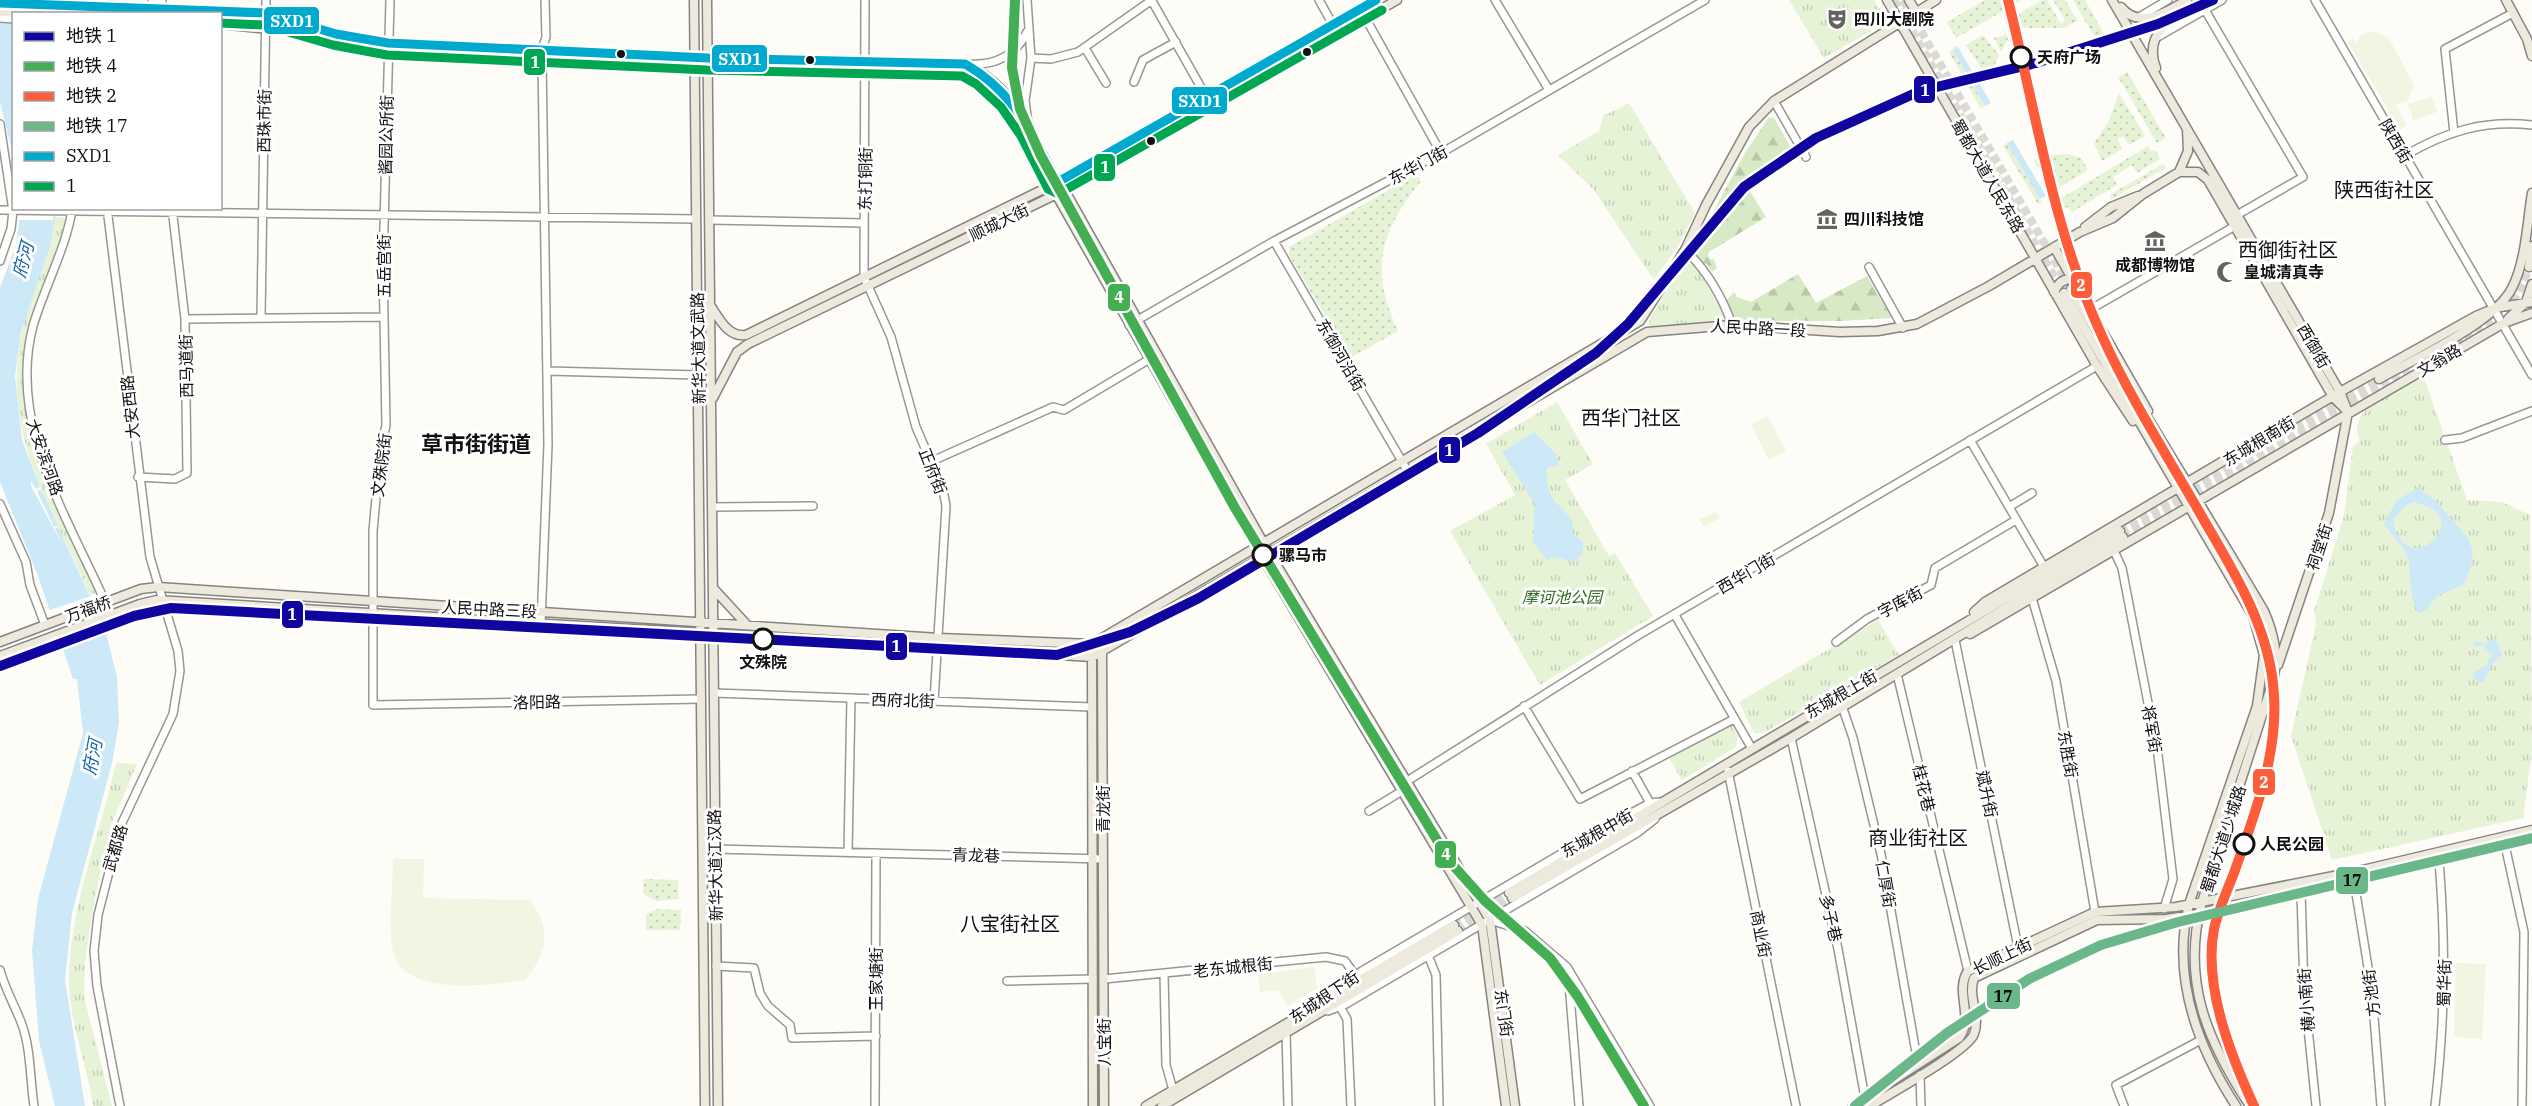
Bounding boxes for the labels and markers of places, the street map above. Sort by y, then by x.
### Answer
theatre icon: 四川大剧院 [1825,7,1849,31]
place label: 四川大剧院 [1854,9,1934,29]
unlabelled marker [1301,46,1313,58]
marker: 天府广场 [2010,46,2032,68]
place label: 天府广场 [2037,47,2101,67]
unlabelled marker [615,48,627,60]
unlabelled marker [804,54,816,66]
unlabelled marker [1145,135,1157,147]
museum icon: 四川科技馆 [1815,207,1839,231]
place label: 四川科技馆 [1844,209,1924,229]
museum icon: 成都博物馆 [2143,229,2167,253]
place label: 成都博物馆 [2115,255,2195,275]
mosque icon: 皇城清真寺 [2215,260,2239,284]
place label: 皇城清真寺 [2244,262,2324,282]
marker: 骡马市 [1252,544,1274,566]
place label: 骡马市 [1279,545,1327,565]
marker: 文殊院 [752,628,774,650]
place label: 文殊院 [739,652,787,672]
marker: 人民公园 [2233,833,2255,855]
place label: 人民公园 [2260,834,2324,854]

